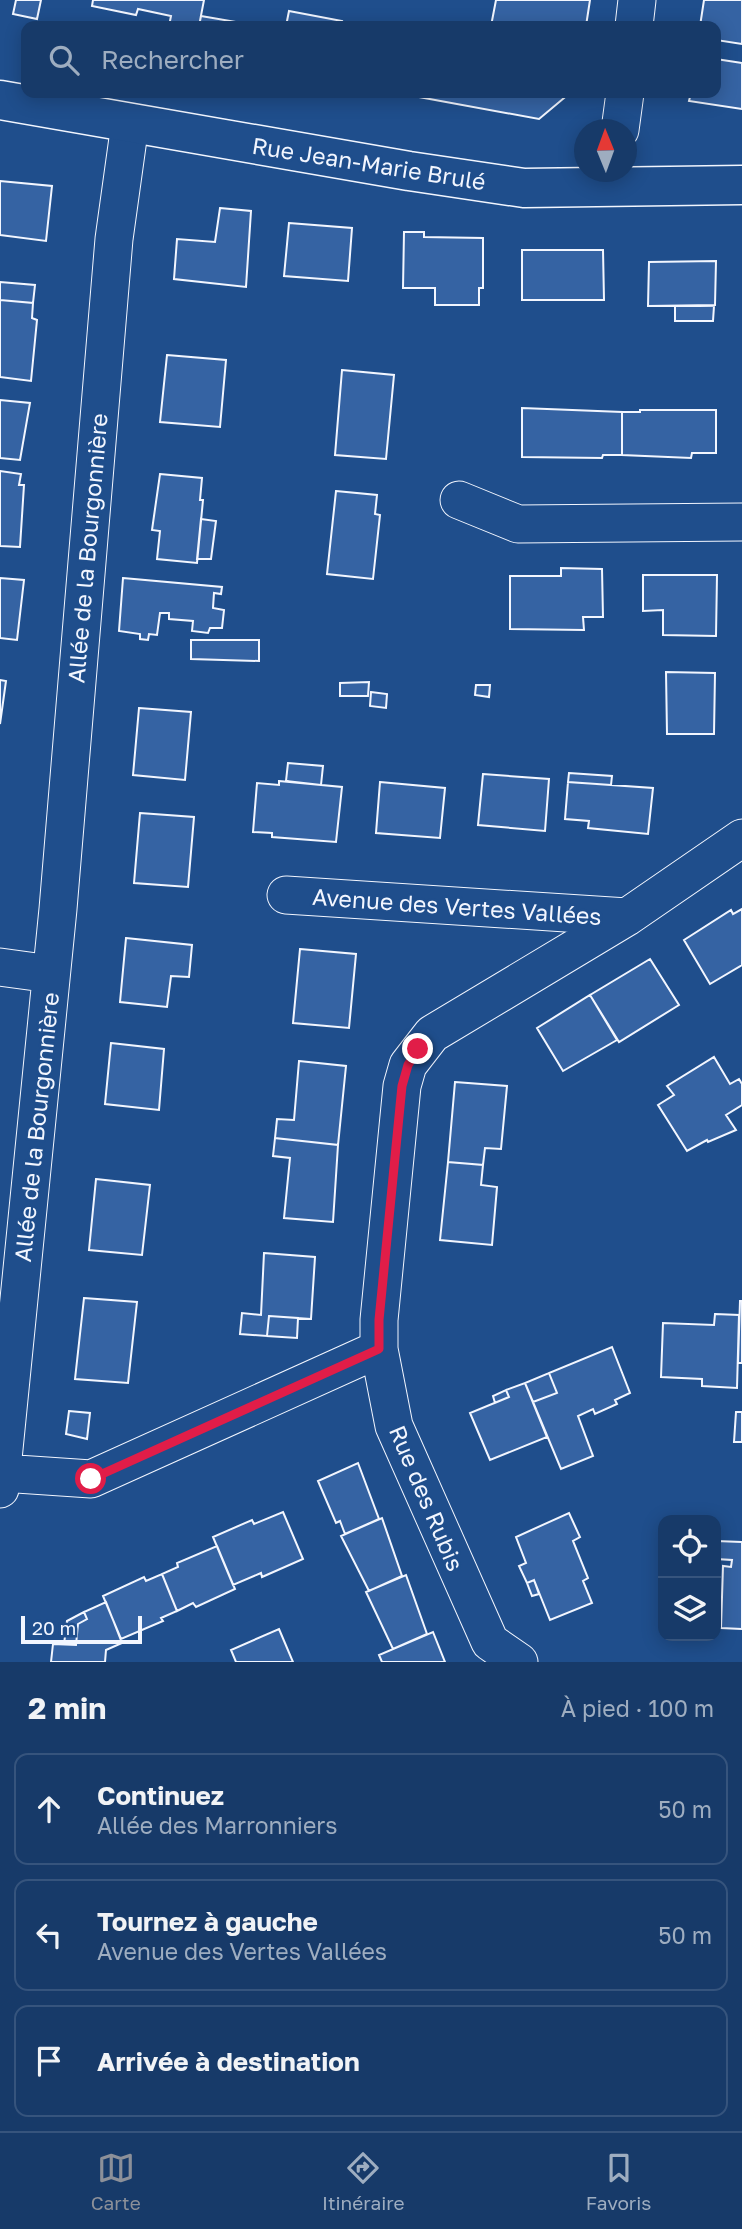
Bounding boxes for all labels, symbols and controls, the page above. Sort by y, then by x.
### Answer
search box [21,21,721,98]
icon: search [45,41,83,79]
text: Rechercher [101,44,244,75]
north arrow [574,119,637,182]
street label: Rue Jean-Marie Brulé [250,131,488,195]
street label: Allée de la Bourgonnière [61,412,113,684]
street label: Avenue des Vertes Vallées [311,882,603,930]
street label: Allée de la Bourgonnière [8,991,64,1263]
route end [402,1033,433,1064]
street label: Rue des Rubis [384,1421,470,1575]
route start [75,1463,106,1494]
map controls [658,1515,721,1641]
button: locate [658,1515,721,1578]
button: layers [658,1578,721,1641]
scale bar [21,1613,142,1645]
text: 20 m [32,1616,76,1639]
text: 2 min [28,1690,106,1726]
text: À pied · 100 m [561,1694,714,1722]
text: Continuez [97,1780,224,1811]
icon: ahead [30,1790,68,1828]
text: 50 m [658,1795,712,1823]
text: Allée des Marronniers [97,1811,338,1839]
text: Tournez à gauche [97,1906,318,1937]
icon: left [30,1916,68,1954]
text: 50 m [658,1921,712,1949]
text: Avenue des Vertes Vallées [97,1937,387,1965]
icon: arrive [30,2042,68,2080]
text: Arrivée à destination [97,2046,360,2077]
tab: Carte [91,2149,141,2214]
tab: Itinéraire [322,2149,405,2214]
tab: Favoris [586,2149,651,2214]

